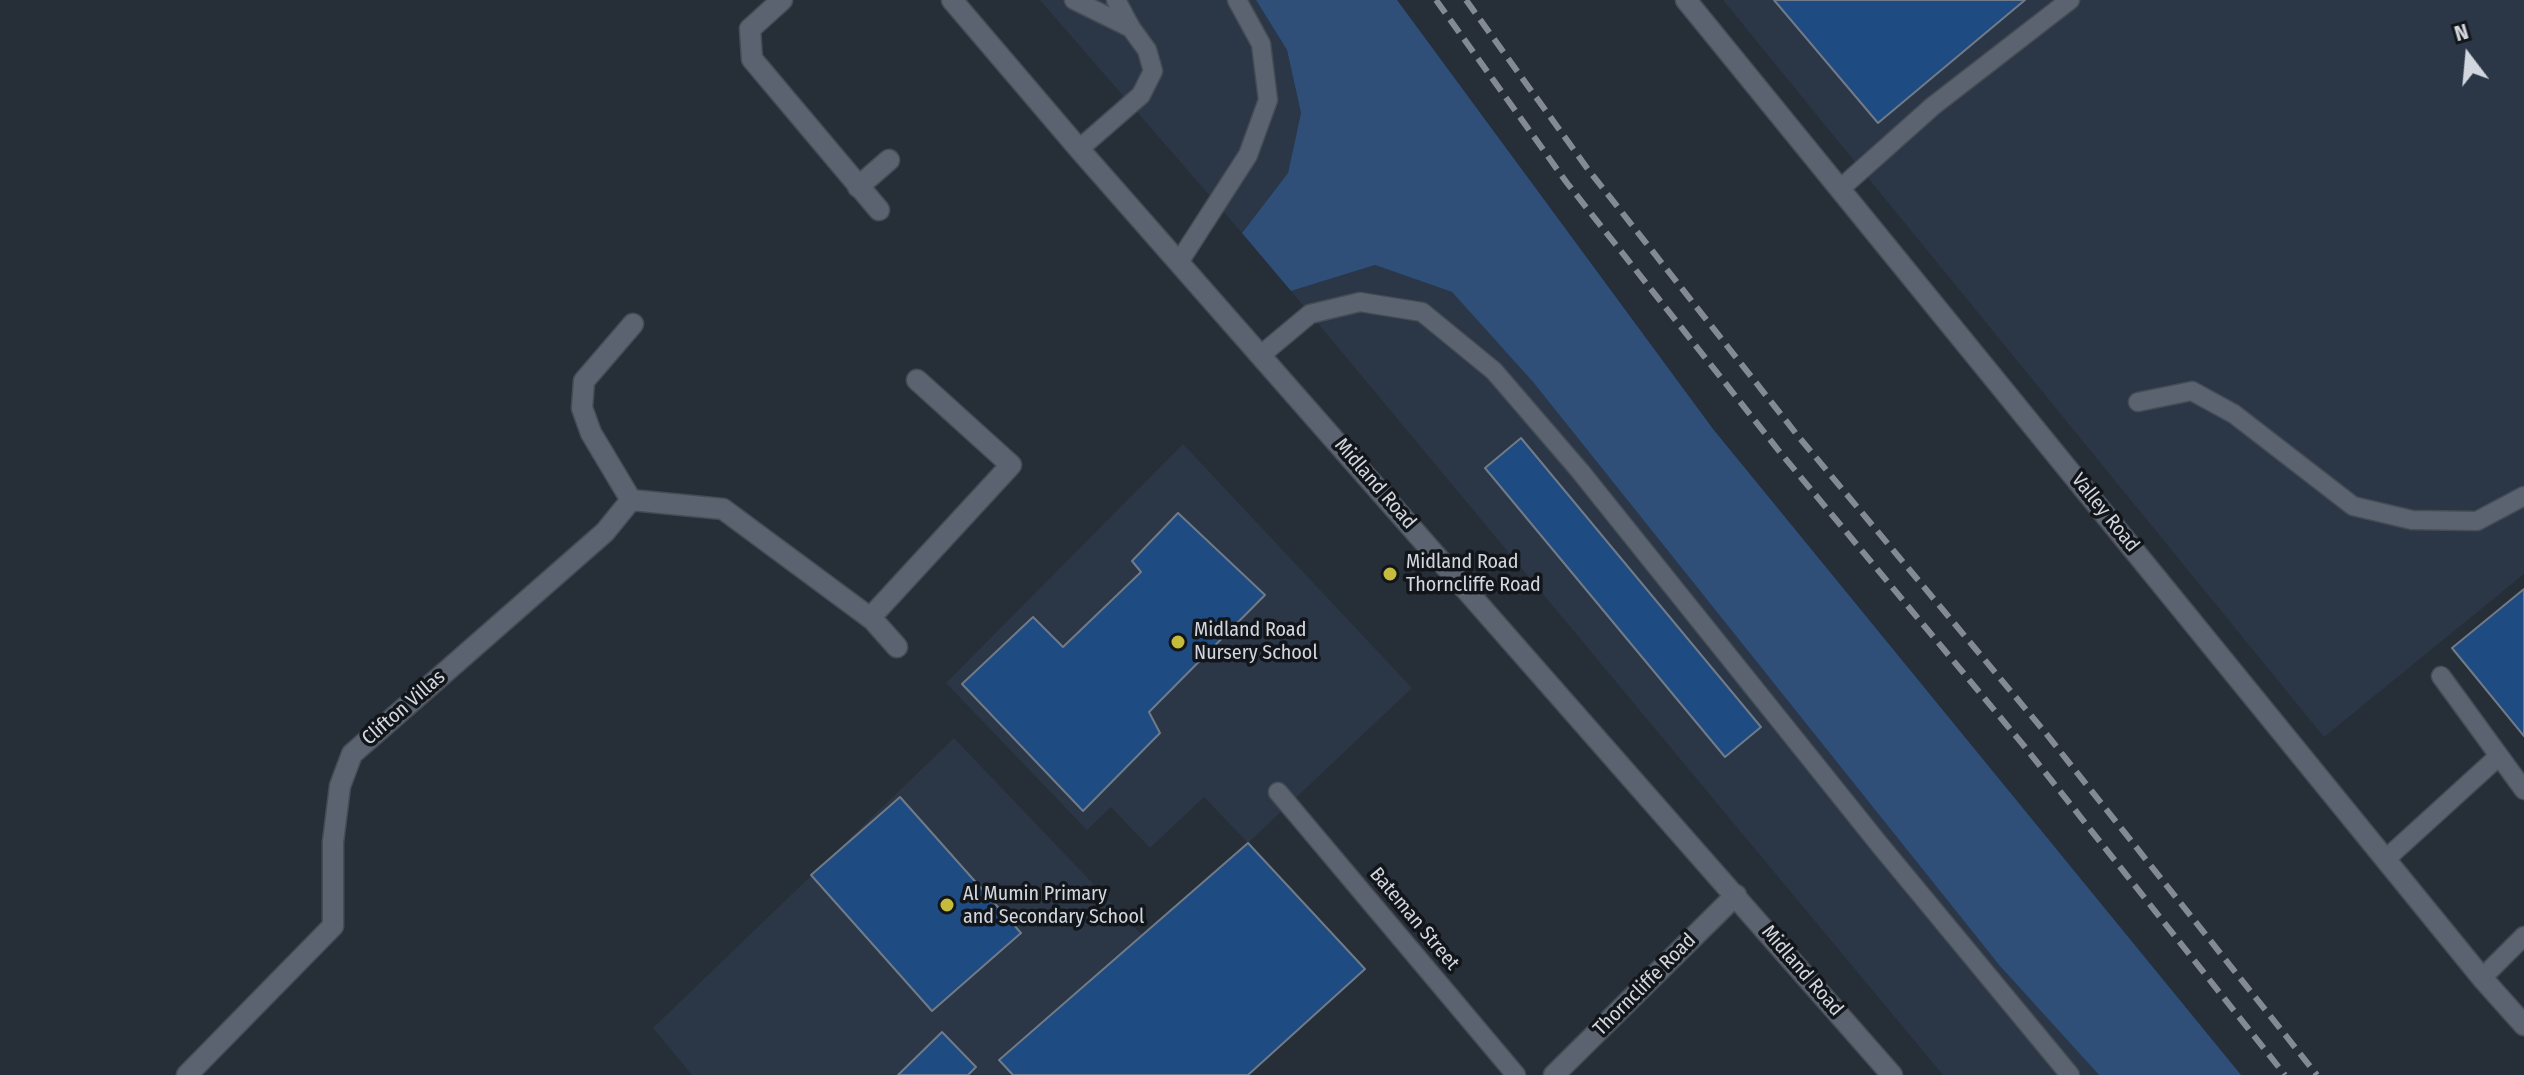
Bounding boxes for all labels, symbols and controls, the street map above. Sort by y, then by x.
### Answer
north arrow [2428,16,2508,96]
text: N [2451,18,2471,47]
street label: Midland Road [1329,434,1421,534]
street label: Valley Road [2066,469,2144,557]
place label: Midland Road Thorncliffe Road [1406,550,1541,597]
marker: Midland Road Thorncliffe Road [1381,565,1399,583]
place label: Midland Road Nursery School [1194,618,1318,665]
marker: Midland Road Nursery School [1169,633,1187,651]
street label: Clifton Villas [358,665,450,751]
street label: Bateman Street [1364,863,1464,975]
place label: Al Mumin Primary and Secondary School [963,882,1144,929]
marker: Al Mumin Primary and Secondary School [938,896,956,914]
street label: Midland Road [1756,921,1848,1021]
street label: Thorncliffe Road [1589,929,1701,1041]

